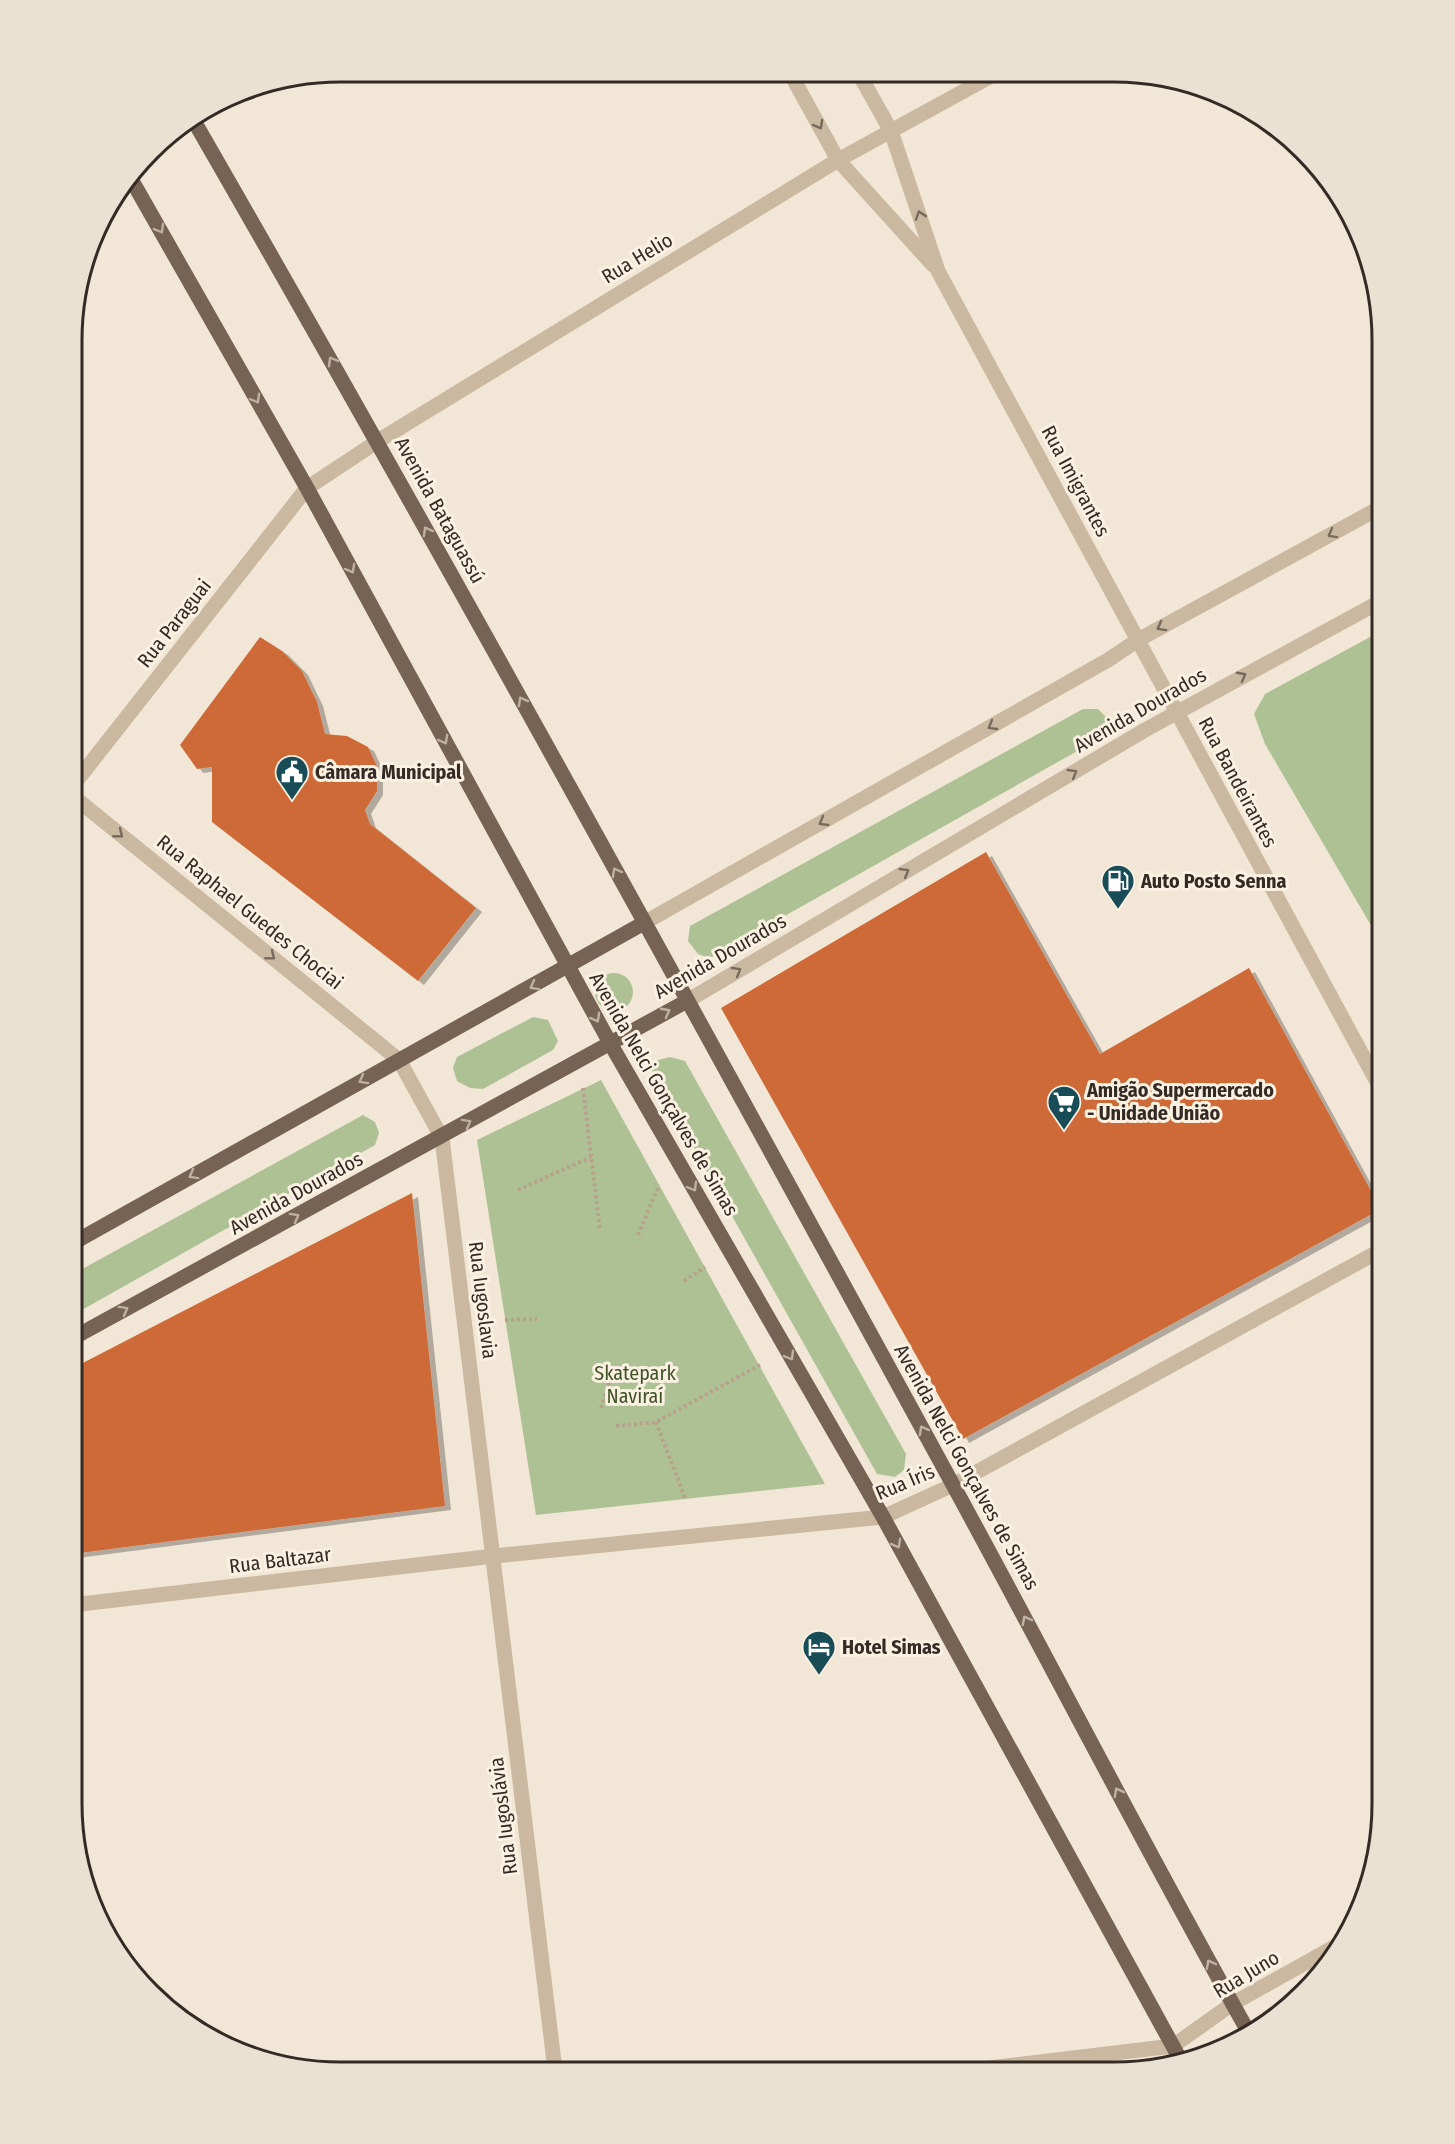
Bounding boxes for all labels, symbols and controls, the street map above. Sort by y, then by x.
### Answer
one-way arrow [812,118,823,129]
one-way arrow [914,211,927,221]
one-way arrow [153,223,164,233]
street label: Rua Helio [597,227,677,289]
one-way arrow [327,357,339,367]
one-way arrow [249,393,260,403]
street label: Rua Imigrantes [1037,421,1115,541]
street label: Avenida Bataguassú [390,433,490,587]
one-way arrow [423,526,434,537]
one-way arrow [1327,527,1338,538]
one-way arrow [344,563,355,573]
street label: Rua Paraguai [132,574,216,672]
one-way arrow [1156,620,1167,631]
street label: Avenida Dourados [1070,662,1210,758]
one-way arrow [1236,672,1247,683]
one-way arrow [518,697,529,708]
street label: Rua Bandeirantes [1194,713,1282,851]
one-way arrow [988,719,998,730]
one-way arrow [437,734,448,745]
public building icon: Câmara Municipal [274,754,310,801]
place label: Câmara Municipal [315,760,462,784]
one-way arrow [1067,768,1077,780]
one-way arrow [818,815,829,826]
one-way arrow [112,827,123,838]
street label: Rua Raphael Guedes Chociai [152,830,348,994]
fuel station icon: Auto Posto Senna [1100,863,1136,910]
one-way arrow [612,868,623,878]
one-way arrow [899,868,909,879]
place label: Auto Posto Senna [1140,869,1286,893]
street label: Avenida Dourados [650,908,790,1004]
one-way arrow [264,949,275,960]
one-way arrow [731,967,741,979]
street label: Avenida Nelci Gonçalves de Simas [584,968,744,1220]
one-way arrow [530,979,540,990]
one-way arrow [660,1008,671,1019]
one-way arrow [589,1012,600,1022]
one-way arrow [359,1073,369,1084]
place label: Amigão Supermercado - Unidade União [1086,1078,1274,1125]
supermarket icon: Amigão Supermercado - Unidade União [1046,1084,1082,1131]
one-way arrow [460,1119,471,1131]
street label: Avenida Dourados [225,1146,367,1240]
one-way arrow [189,1168,199,1179]
one-way arrow [686,1181,697,1192]
one-way arrow [289,1213,300,1224]
street label: Rua Iugoslavia [464,1240,502,1360]
one-way arrow [118,1306,128,1317]
street label: Avenida Nelci Gonçalves de Simas [889,1340,1045,1594]
one-way arrow [783,1350,795,1361]
park label: Skatepark Naviraí [594,1361,676,1408]
one-way arrow [919,1426,930,1436]
street label: Rua Íris [872,1459,938,1505]
one-way arrow [890,1538,902,1548]
street label: Rua Baltazar [228,1542,332,1578]
one-way arrow [1022,1616,1033,1626]
hotel icon: Hotel Simas [801,1629,837,1676]
place label: Hotel Simas [842,1635,941,1659]
street label: Rua Iugoslávia [484,1756,522,1876]
one-way arrow [1114,1788,1125,1798]
street label: Rua Juno [1209,1945,1283,2003]
one-way arrow [1206,1959,1217,1970]

